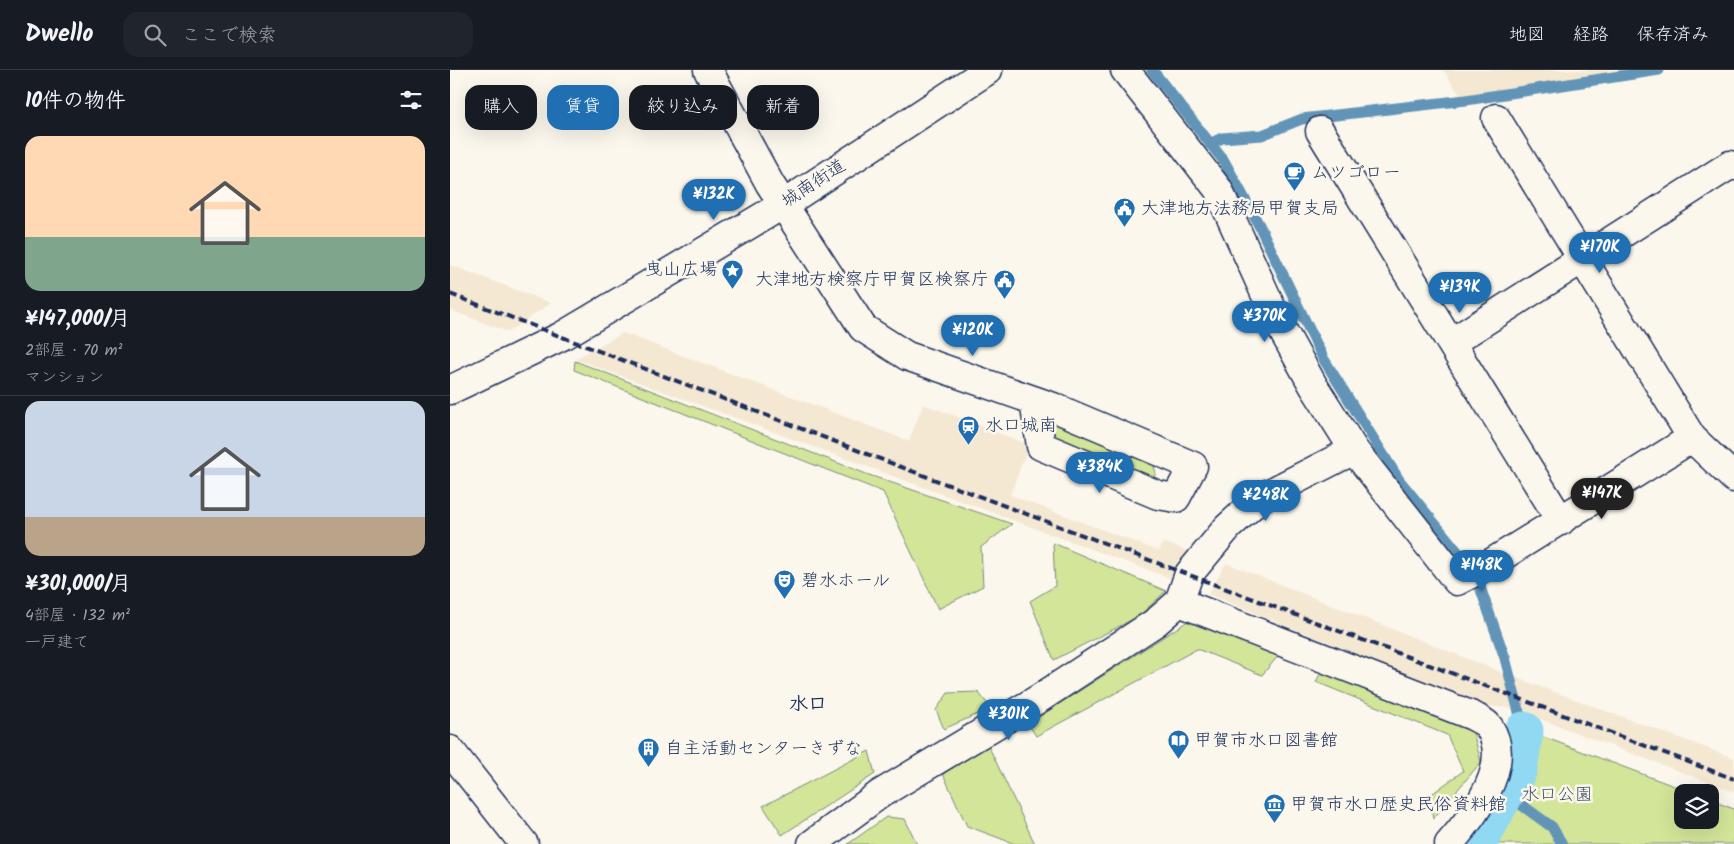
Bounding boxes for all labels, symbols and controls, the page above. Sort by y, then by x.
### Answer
search box [123,12,473,57]
text: Dwello [25,15,93,54]
icon: search [141,21,169,49]
text: ここで検索 [181,21,276,51]
text: 地図 [1509,21,1545,50]
text: 経路 [1573,21,1609,50]
text: 保存済み [1637,21,1709,50]
text: 10件の物件 [25,85,126,118]
chip: 購入 [465,85,537,130]
chip: 賃貸 [547,85,619,130]
chip: 絞り込み [629,85,737,130]
chip: 新着 [747,85,819,130]
icon: filters [397,86,425,114]
street label: 城南街道 [776,152,852,216]
place label: ムツゴロー [1311,159,1401,188]
cafe icon: ムツゴロー [1283,161,1307,192]
icon: home [180,168,270,258]
pin: ¥132K [679,178,749,221]
text: ¥132K [693,182,735,207]
place label: 大津地方法務局甲賀支局 [1141,195,1339,224]
public building icon: 大津地方法務局甲賀支局 [1113,197,1137,228]
pin: ¥170K [1565,232,1635,274]
text: ¥170K [1580,235,1620,260]
place label: 曳山広場 [645,256,717,285]
place icon: 曳山広場 [721,258,745,289]
place label: 大津地方検察庁甲賀区検察庁 [755,266,989,295]
public building icon: 大津地方検察庁甲賀区検察庁 [993,268,1017,299]
pin: ¥139K [1425,272,1495,314]
text: ¥139K [1439,275,1481,300]
pin: ¥370K [1230,300,1300,343]
text: ¥147,000/月 [25,303,130,336]
text: ¥370K [1243,304,1287,329]
pin: ¥120K [938,314,1008,357]
text: ¥120K [952,318,994,343]
text: 2部屋 · 70 m² [25,338,122,363]
text: マンション [25,365,104,390]
place label: 水口城南 [985,412,1057,441]
station icon: 水口城南 [957,414,981,445]
icon: home [180,434,270,524]
pin: ¥384K [1065,452,1135,494]
text: ¥384K [1077,455,1123,480]
pin: ¥147K [1567,478,1637,520]
pin: ¥248K [1231,480,1301,522]
text: ¥147K [1582,481,1622,506]
text: ¥248K [1243,483,1289,508]
pin: ¥148K [1447,550,1517,592]
text: ¥148K [1461,553,1503,578]
place label: 碧水ホール [801,567,890,596]
text: ¥301,000/月 [25,568,131,601]
theatre icon: 碧水ホール [773,569,797,600]
text: 4部屋 · 132 m² [25,603,130,628]
text: 一戸建て [25,630,89,655]
district label: 水口 [789,690,827,720]
pin: ¥301K [974,698,1044,741]
text: ¥301K [988,702,1030,727]
place label: 甲賀市水口図書館 [1194,727,1338,756]
library icon: 甲賀市水口図書館 [1166,729,1190,760]
place label: 自主活動センターきずな [665,735,862,764]
building icon: 自主活動センターきずな [637,737,661,768]
park label: 水口公園 [1521,781,1593,810]
map controls [1674,784,1719,829]
button: layers [1674,784,1719,829]
place label: 甲賀市水口歴史民俗資料館 [1290,791,1506,820]
museum icon: 甲賀市水口歴史民俗資料館 [1262,793,1286,824]

